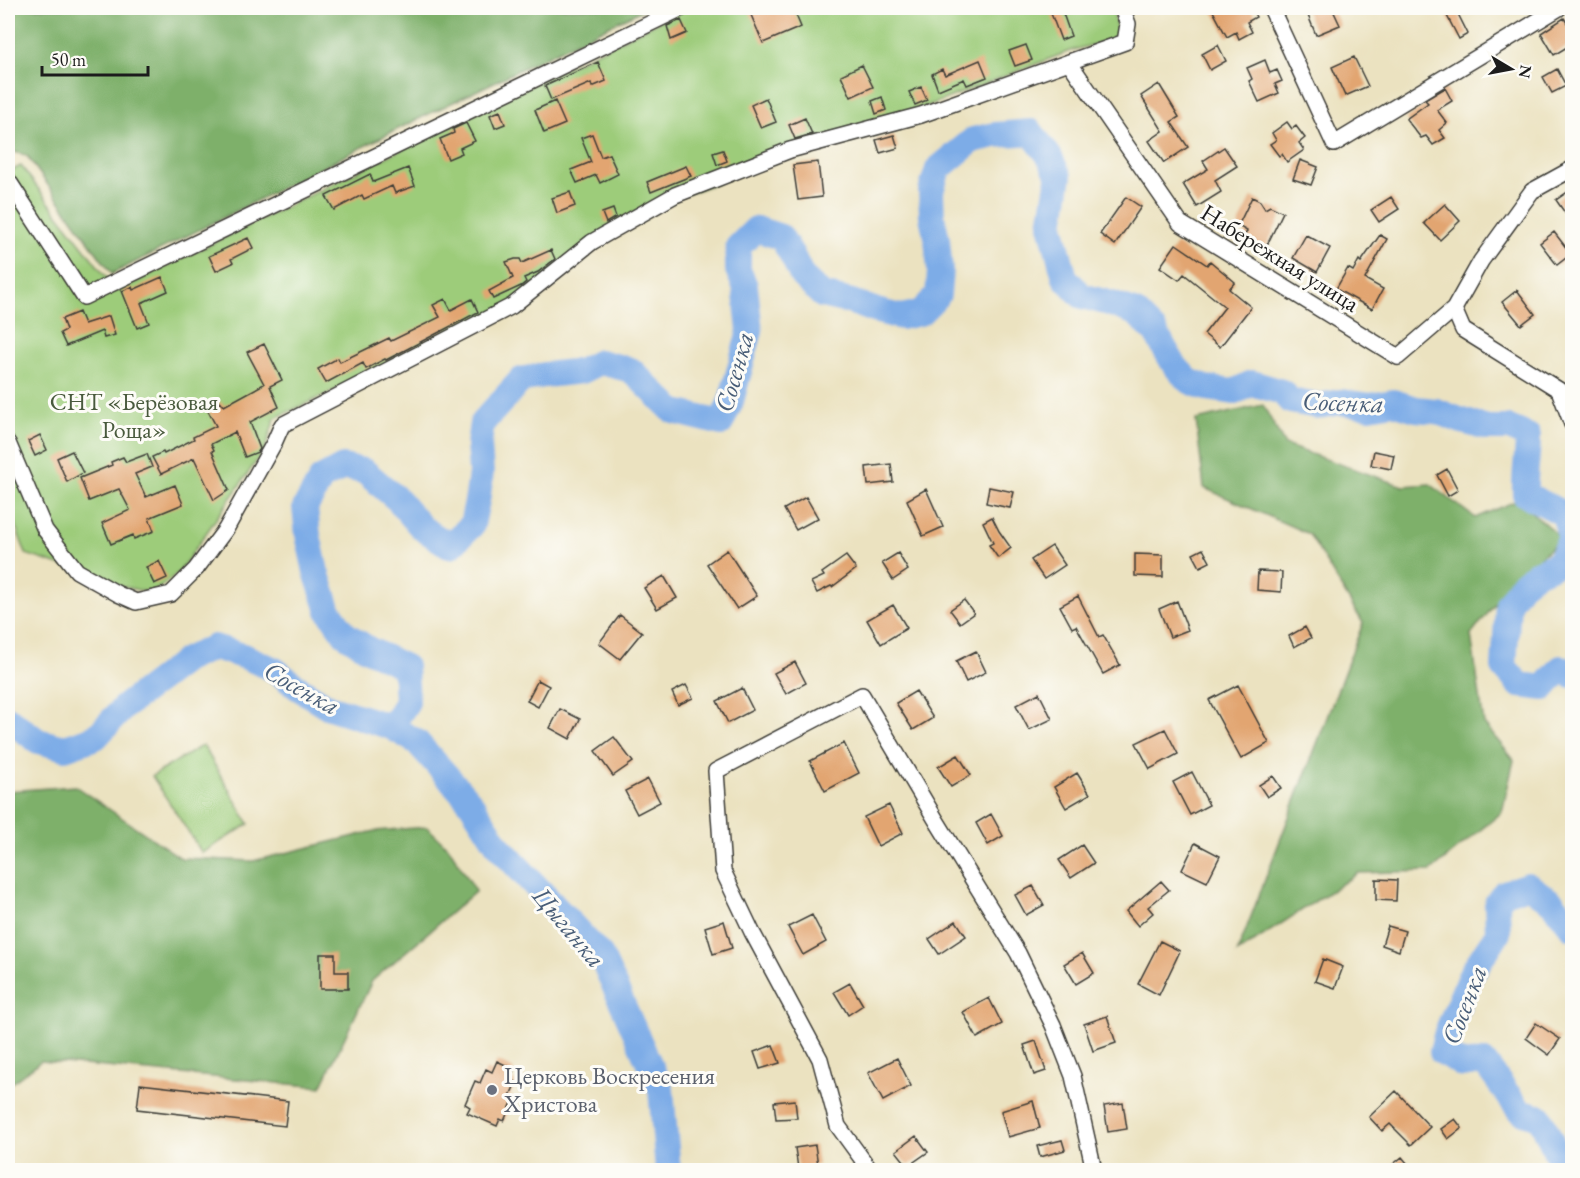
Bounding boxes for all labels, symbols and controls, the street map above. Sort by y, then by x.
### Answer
scale bar [42,39,148,77]
north arrow [1481,39,1541,99]
text: 50 m [51,48,86,71]
text: N [1514,63,1537,80]
street label: Набережная улица [1195,196,1366,319]
water label: Сосенка [706,328,762,416]
water label: Сосенка [1302,384,1384,420]
park label: СНТ «Берёзовая Роща» [50,386,218,445]
water label: Сосенка [258,653,346,723]
water label: Цыганка [525,879,613,975]
water label: Сосенка [1434,961,1494,1049]
place label: Церковь Воскресения Христова [503,1060,715,1119]
marker: Церковь Воскресения Христова [485,1083,499,1097]

